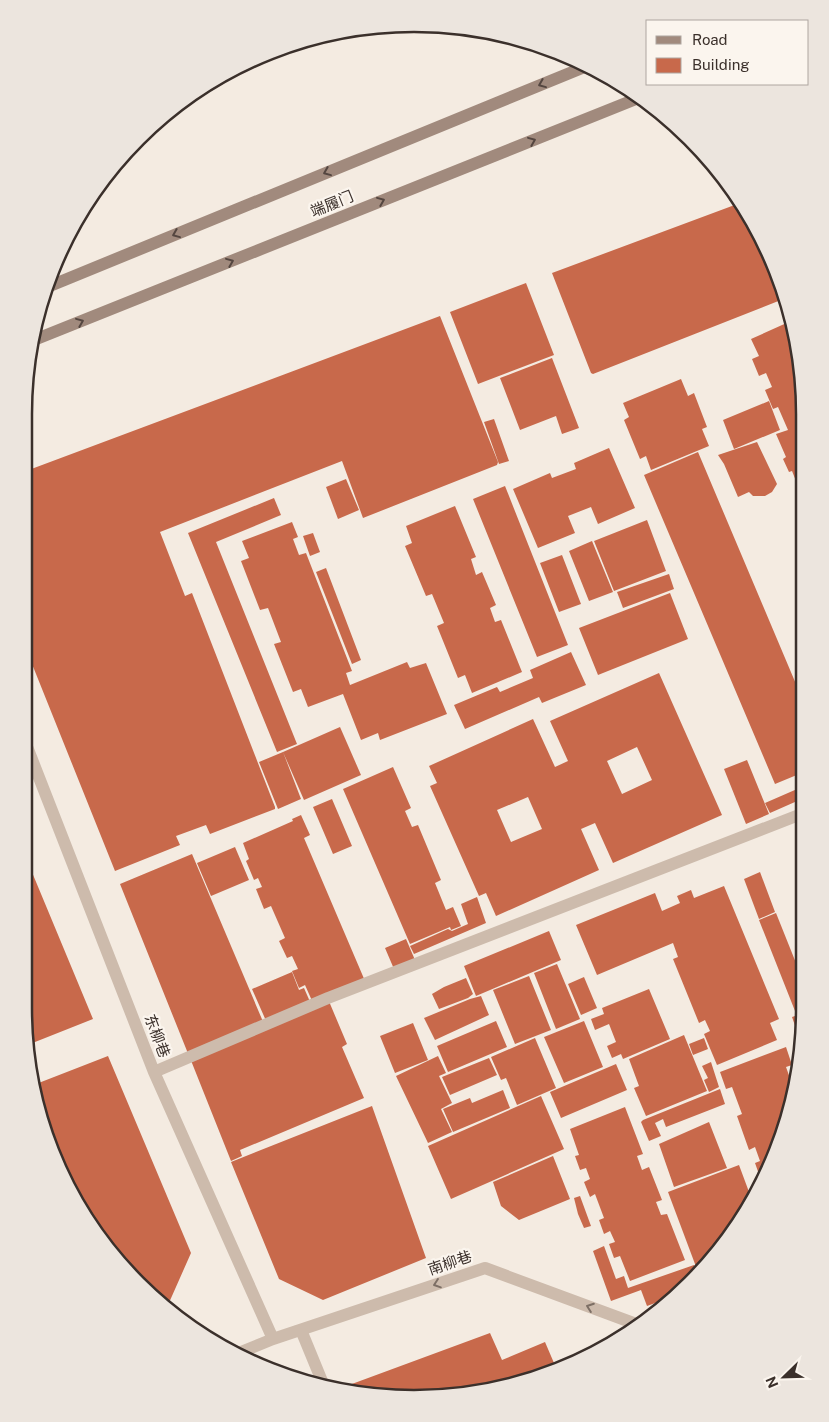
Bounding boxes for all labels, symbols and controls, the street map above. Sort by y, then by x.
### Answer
legend [646,20,809,85]
text: Road [692,31,728,48]
text: Building [692,56,750,73]
one-way arrow [538,78,547,89]
one-way arrow [527,137,536,147]
one-way arrow [323,166,332,177]
street label: 端履门 [308,187,356,220]
one-way arrow [376,197,385,208]
one-way arrow [172,228,181,238]
one-way arrow [226,258,234,268]
one-way arrow [75,318,83,328]
street label: 东柳巷 [141,1012,173,1060]
street label: 南柳巷 [426,1247,474,1278]
one-way arrow [433,1278,442,1288]
one-way arrow [586,1303,595,1313]
north arrow [759,1352,809,1402]
text: N [763,1374,782,1390]

